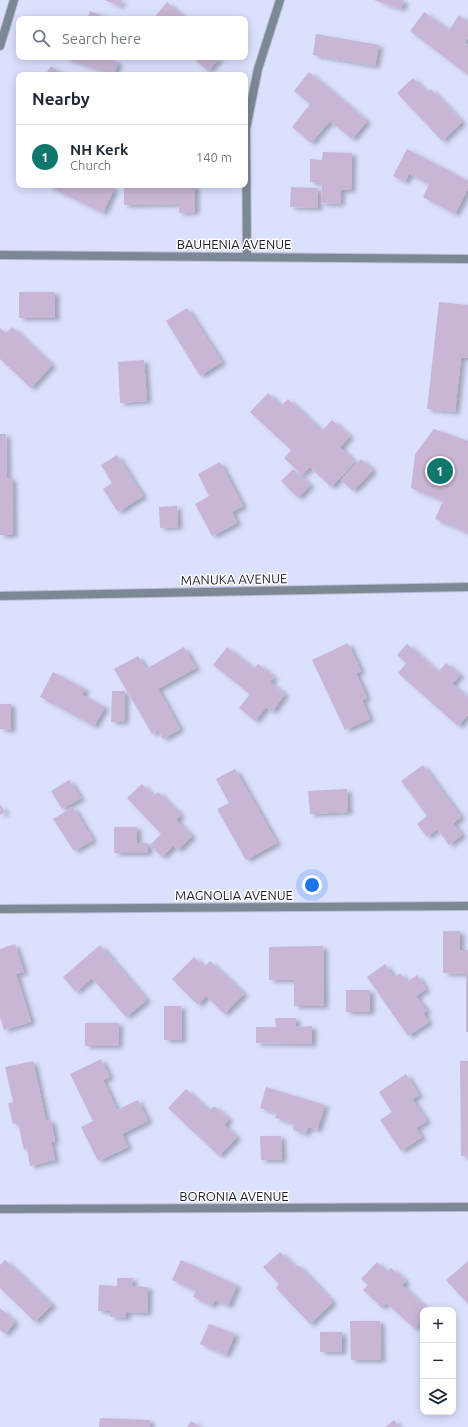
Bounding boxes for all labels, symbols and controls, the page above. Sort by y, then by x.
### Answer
search box [16,16,248,60]
icon: search [30,27,52,49]
text: Search here [62,30,141,47]
text: Nearby [32,89,90,108]
text: NH Kerk [70,141,128,158]
text: 1 [41,150,49,164]
text: 140 m [196,150,232,164]
text: Church [70,158,111,172]
street label: BAUHENIA AVENUE [177,237,291,251]
pin: 1 [427,456,453,486]
street label: MANUKA AVENUE [181,571,287,587]
your location [302,875,322,895]
street label: MAGNOLIA AVENUE [175,888,293,902]
street label: BORONIA AVENUE [179,1189,289,1203]
map controls [420,1307,456,1415]
button: + [420,1307,456,1343]
button: − [420,1343,456,1379]
button: layers [420,1379,456,1415]

